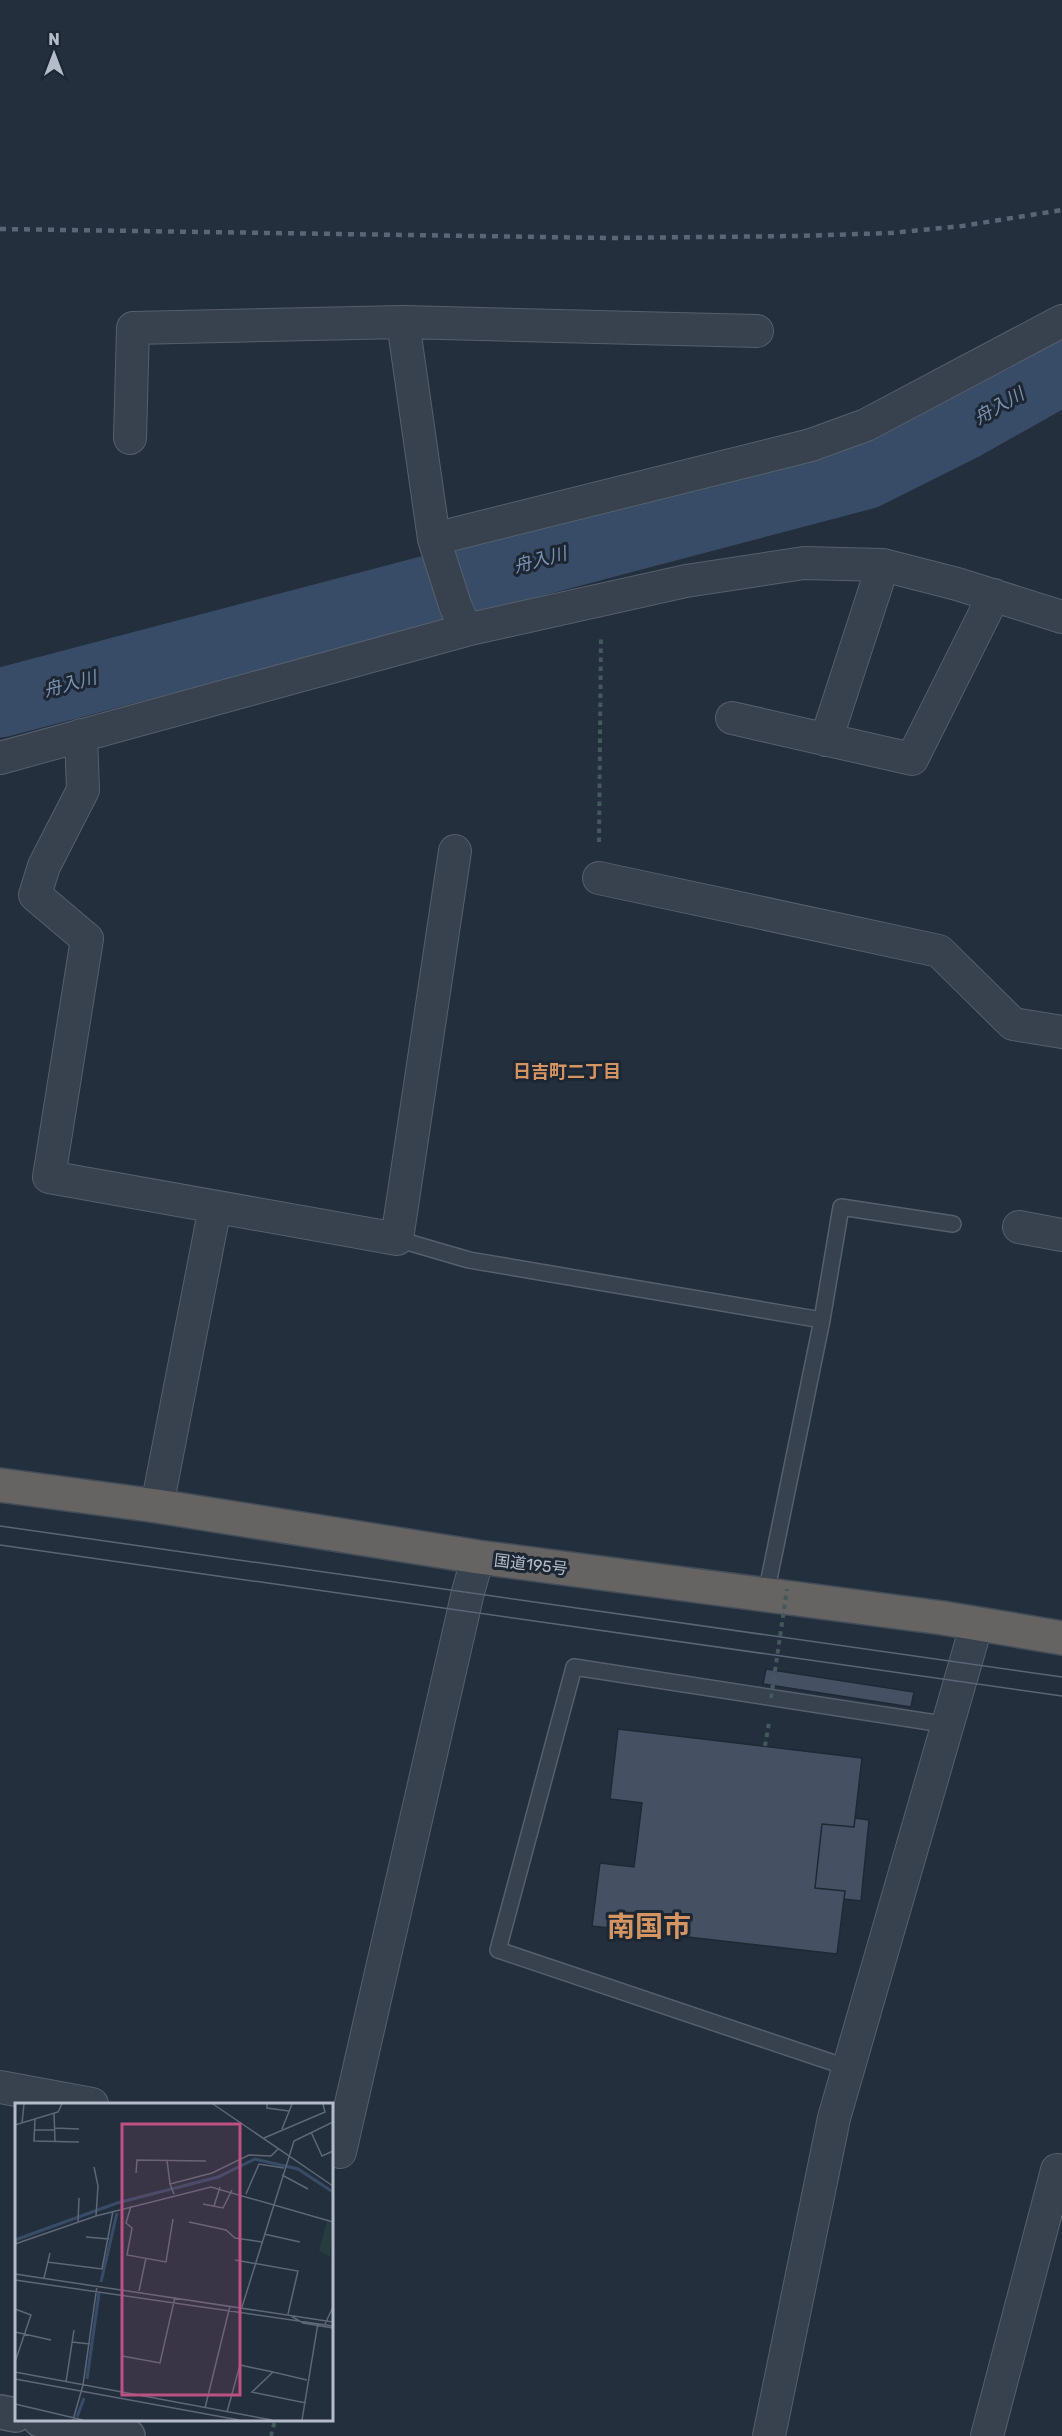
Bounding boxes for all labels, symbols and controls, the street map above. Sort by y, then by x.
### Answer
north arrow [24,24,84,84]
text: N [48,30,60,49]
water label: 舟入川 [970,382,1030,429]
water label: 舟入川 [511,542,571,578]
water label: 舟入川 [41,666,101,702]
district label: 日吉町二丁目 [513,1061,621,1083]
street label: 国道195号 [493,1551,569,1578]
district label: 南国市 [607,1910,691,1943]
inset map [15,2103,333,2421]

